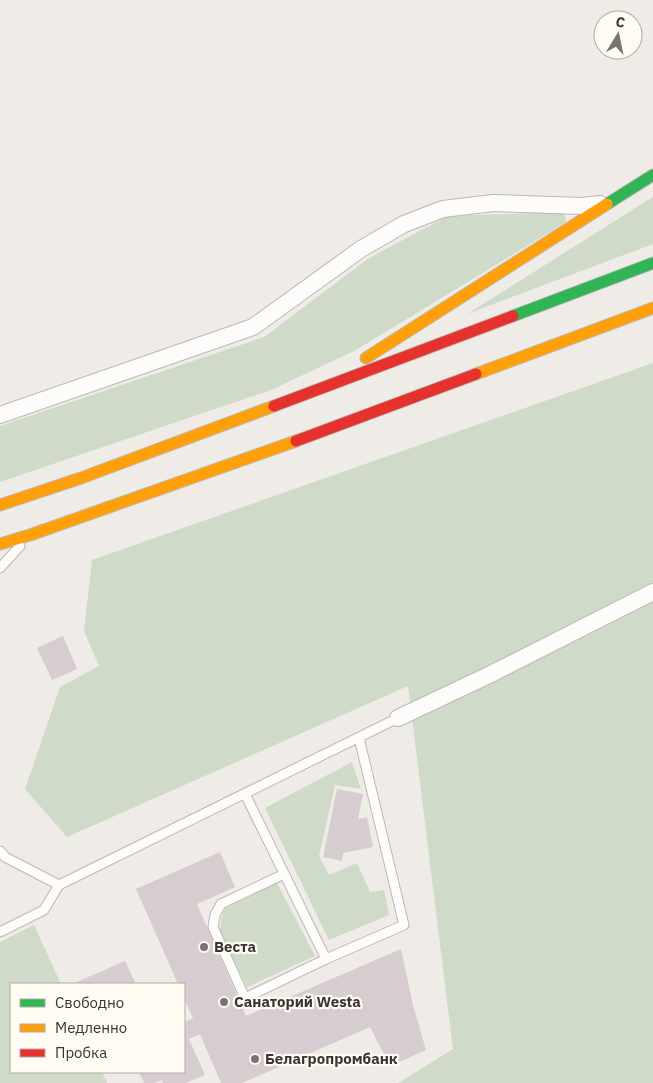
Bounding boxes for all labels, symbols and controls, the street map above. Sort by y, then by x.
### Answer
north arrow [593,10,643,60]
text: С [614,13,626,32]
place label: Веста [214,937,257,956]
marker: Веста [198,941,210,953]
legend [10,983,185,1073]
place label: Санаторий Westa [234,992,361,1011]
text: Свободно [55,993,124,1012]
marker: Санаторий Westa [218,996,230,1008]
text: Медленно [55,1018,127,1037]
text: Пробка [55,1043,107,1062]
place label: Белагропромбанк [265,1049,398,1068]
marker: Белагропромбанк [249,1053,261,1065]

